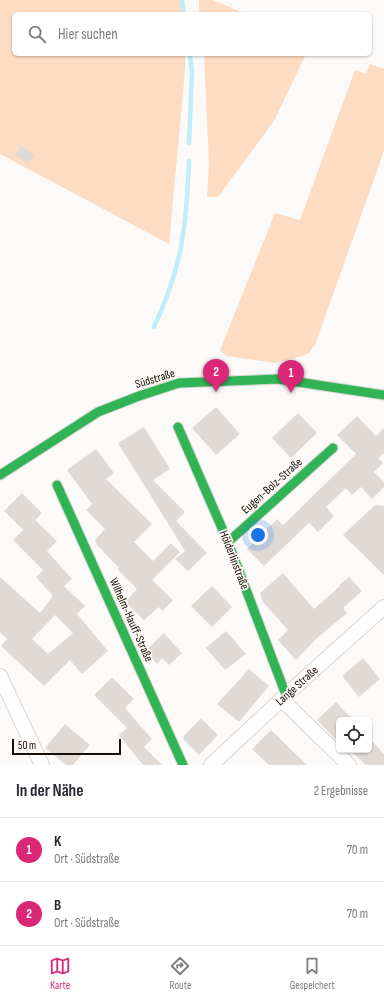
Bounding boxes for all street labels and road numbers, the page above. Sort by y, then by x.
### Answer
street label: Südstraße [133,366,177,392]
street label: Eugen-Bolz-Straße [238,455,306,517]
street label: Hölderlinstraße [216,528,252,592]
street label: Wilhelm-Hauff-Straße [106,576,156,664]
street label: Lange Straße [273,663,322,709]

